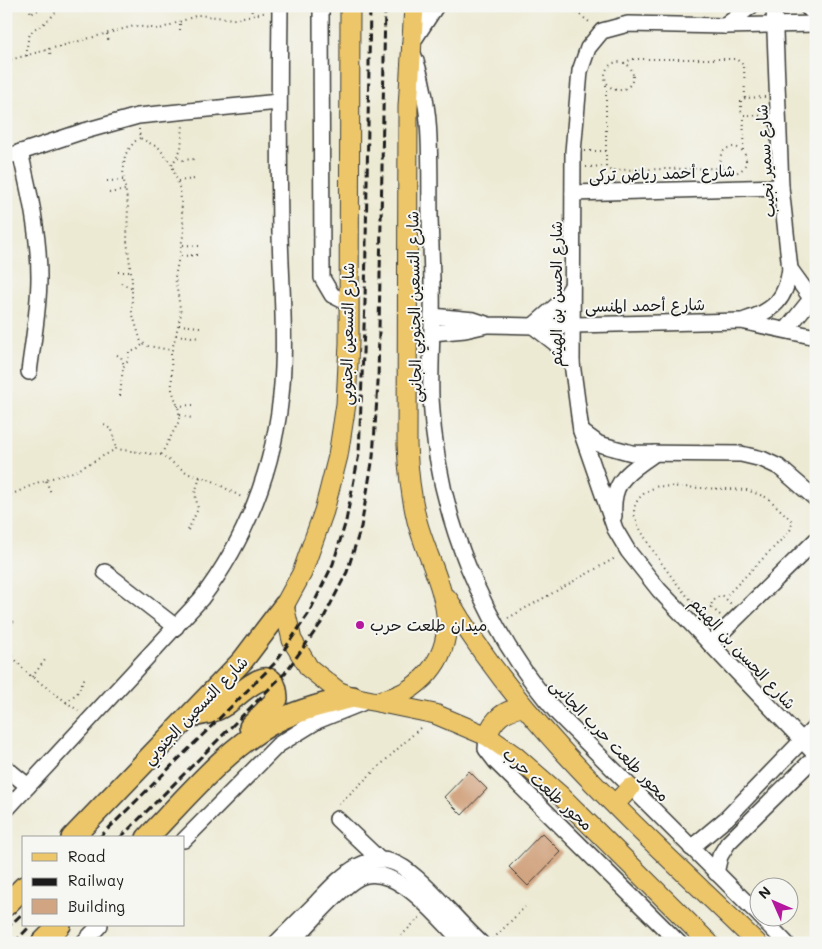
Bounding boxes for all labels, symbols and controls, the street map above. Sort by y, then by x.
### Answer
street label: شارع سمير نجيب [750,103,781,219]
street label: شارع أحمد رياض تركى [588,159,736,188]
street label: شارع التسعين الجنوبي الجانبى [401,211,431,403]
street label: شارع الحسن بن الهيثم [545,221,569,367]
street label: شارع التسعين الجنوبي [335,262,363,406]
street label: شارع أحمد المنسى [585,293,705,318]
street label: شارع الحسن بن الهيثم [684,592,801,715]
place label: ميدان طلعت حرب [370,614,487,635]
marker: ميدان طلعت حرب [354,619,366,631]
street label: شارع التسعين الجنوبي [137,651,255,772]
street label: محور طلعت حرب الجانبى [546,675,674,805]
street label: محور طلعت حرب [499,744,597,834]
legend [22,836,185,926]
text: Road [68,846,105,866]
text: Railway [68,870,124,890]
north arrow [750,876,800,926]
text: N [754,882,775,903]
text: Building [68,896,125,916]

